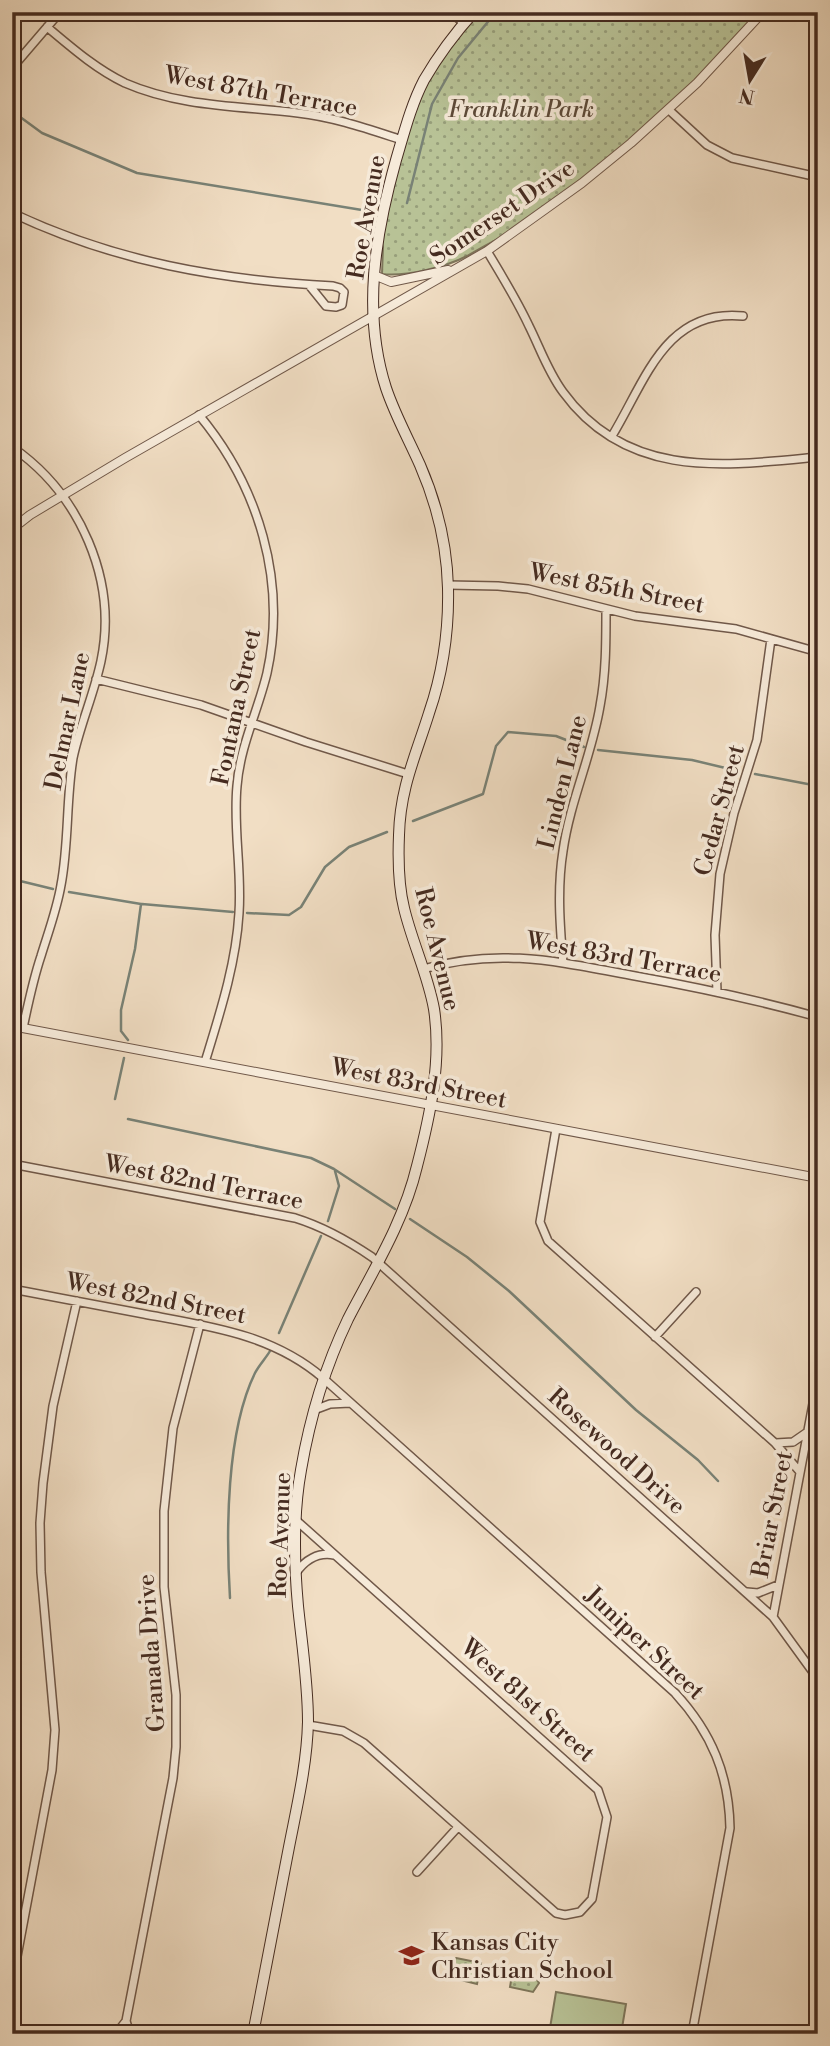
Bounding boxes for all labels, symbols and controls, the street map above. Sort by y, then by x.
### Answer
north arrow [714,46,784,116]
street label: West 87th Terrace [161,60,360,124]
text: N [737,82,757,109]
park label: Franklin Park [448,95,594,125]
street label: Roe Avenue [341,152,393,282]
street label: Somerset Drive [425,153,581,272]
street label: West 85th Street [526,557,707,621]
street label: Fontana Street [206,626,268,788]
street label: Delmar Lane [39,649,97,793]
street label: Linden Lane [532,712,594,853]
street label: Cedar Street [688,741,752,879]
street label: Roe Avenue [407,884,467,1014]
street label: West 83rd Terrace [523,926,724,990]
street label: West 83rd Street [327,1052,510,1116]
street label: West 82nd Terrace [101,1149,306,1217]
street label: West 82nd Street [62,1267,249,1331]
street label: Rosewood Drive [541,1382,692,1522]
street label: Briar Street [746,1448,800,1581]
street label: Roe Avenue [264,1472,298,1599]
street label: Granada Drive [132,1573,172,1733]
street label: Juniper Street [578,1580,711,1707]
street label: West 81st Street [453,1632,601,1769]
place label: Kansas City Christian School [431,1928,613,1986]
school or university icon: Kansas City Christian School [397,1942,425,1970]

